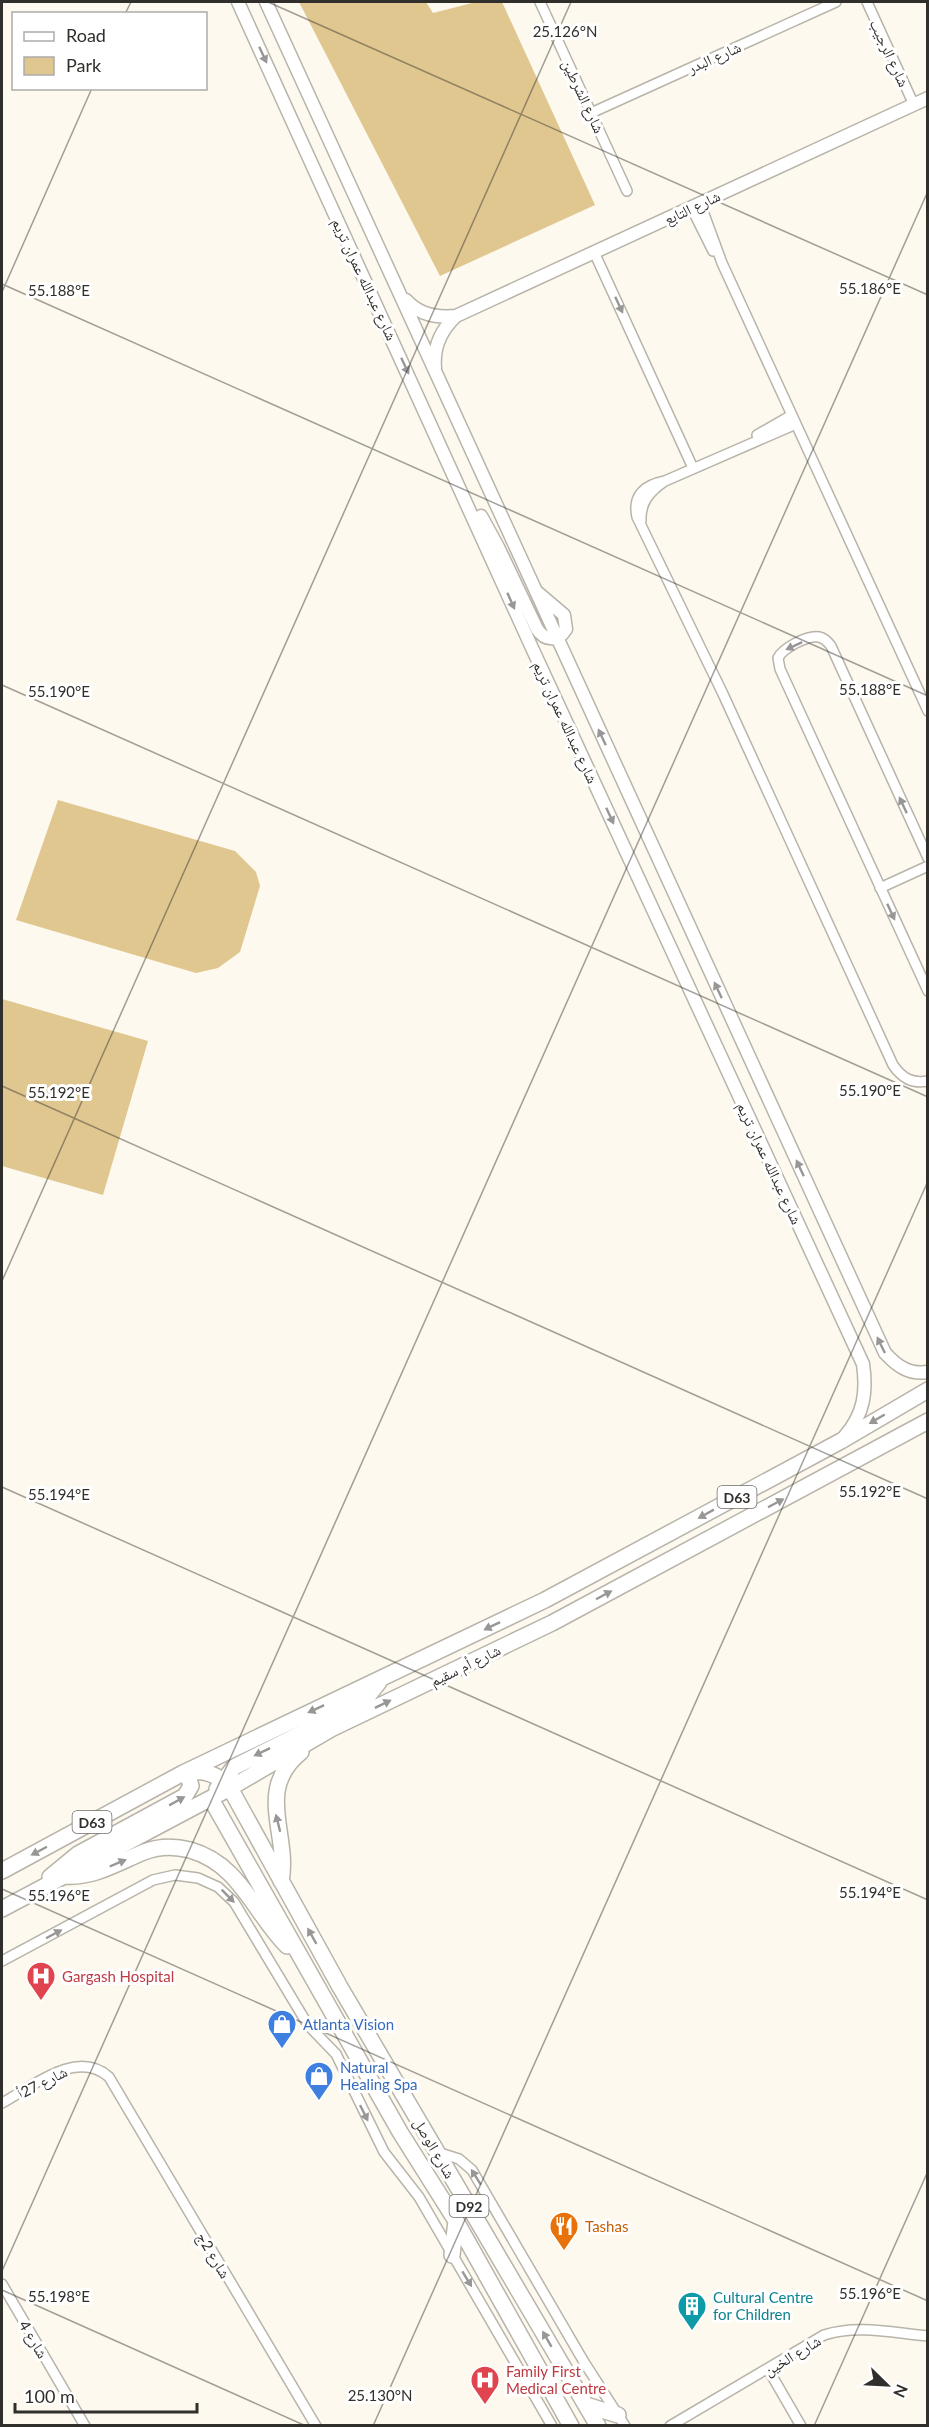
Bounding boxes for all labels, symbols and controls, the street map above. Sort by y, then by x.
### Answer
legend [12,12,207,90]
street label: شارع الرجيب [865,16,913,91]
text: 25.126°N [533,22,597,40]
text: Road [66,24,106,46]
street label: شارع البدر [684,37,744,79]
one-way arrow [258,46,267,63]
text: Park [66,54,102,76]
street label: شارع الشرطين [557,56,609,137]
street label: شارع التابع [661,186,724,230]
street label: شارع عبدالله عمران تريم [327,215,401,344]
text: 55.186°E [839,279,901,297]
text: 55.188°E [28,281,90,299]
one-way arrow [614,297,623,314]
one-way arrow [400,357,410,375]
one-way arrow [506,592,516,610]
one-way arrow [786,641,803,650]
street label: شارع عبدالله عمران تريم [528,658,602,787]
text: 55.188°E [839,680,901,698]
text: 55.190°E [28,682,90,700]
one-way arrow [596,728,606,746]
one-way arrow [899,796,908,813]
one-way arrow [605,808,615,826]
one-way arrow [887,903,896,920]
one-way arrow [714,982,723,999]
text: 55.190°E [839,1081,901,1099]
text: 55.192°E [28,1083,90,1101]
street label: شارع عبدالله عمران تريم [732,1099,806,1228]
one-way arrow [795,1159,804,1176]
one-way arrow [877,1336,886,1353]
one-way arrow [869,1414,885,1425]
text: 55.192°E [839,1482,901,1500]
text: 55.194°E [28,1485,90,1503]
road number: D63 [718,1486,756,1508]
one-way arrow [767,1498,784,1508]
one-way arrow [698,1509,715,1519]
one-way arrow [596,1590,613,1600]
one-way arrow [484,1621,501,1630]
street label: شارع أم سقيم [427,1640,504,1692]
one-way arrow [375,1699,392,1708]
one-way arrow [308,1705,325,1714]
one-way arrow [253,1747,271,1757]
one-way arrow [169,1795,185,1806]
road number: D63 [72,1811,112,1833]
one-way arrow [272,1814,282,1833]
one-way arrow [31,1846,48,1856]
one-way arrow [110,1858,128,1868]
text: 55.194°E [839,1883,901,1901]
text: 55.196°E [28,1886,90,1904]
one-way arrow [221,1889,235,1904]
one-way arrow [307,1927,317,1944]
one-way arrow [45,1929,62,1939]
hospital icon: Gargash Hospital [25,1960,57,2002]
place label: Gargash Hospital [62,1967,174,1985]
shop icon: Atlanta Vision [266,2008,298,2050]
place label: Atlanta Vision [303,2015,394,2033]
place label: Natural Healing Spa [340,2058,418,2093]
shop icon: Natural Healing Spa [303,2060,335,2102]
street label: شارع 27أ [14,2062,71,2104]
one-way arrow [360,2105,369,2122]
street label: شارع الوصل [409,2115,460,2183]
one-way arrow [470,2169,481,2186]
road number: D92 [450,2195,488,2217]
restaurant icon: Tashas [548,2210,580,2252]
place label: Tashas [585,2217,628,2235]
street label: شارع 2ج [192,2229,235,2282]
one-way arrow [461,2271,472,2287]
text: 55.196°E [839,2284,901,2302]
text: 55.198°E [28,2287,90,2305]
place label: Cultural Centre for Children [713,2288,813,2323]
building icon: Cultural Centre for Children [676,2290,708,2332]
street label: شارع 4 [14,2317,52,2362]
one-way arrow [542,2330,552,2347]
street label: شارع الخين [760,2331,825,2381]
north arrow [857,2355,917,2415]
place label: Family First Medical Centre [506,2362,606,2397]
hospital icon: Family First Medical Centre [469,2364,501,2406]
scale bar [15,2376,196,2414]
text: N [890,2382,912,2401]
text: 100 m [24,2385,75,2407]
text: 25.130°N [348,2386,412,2404]

